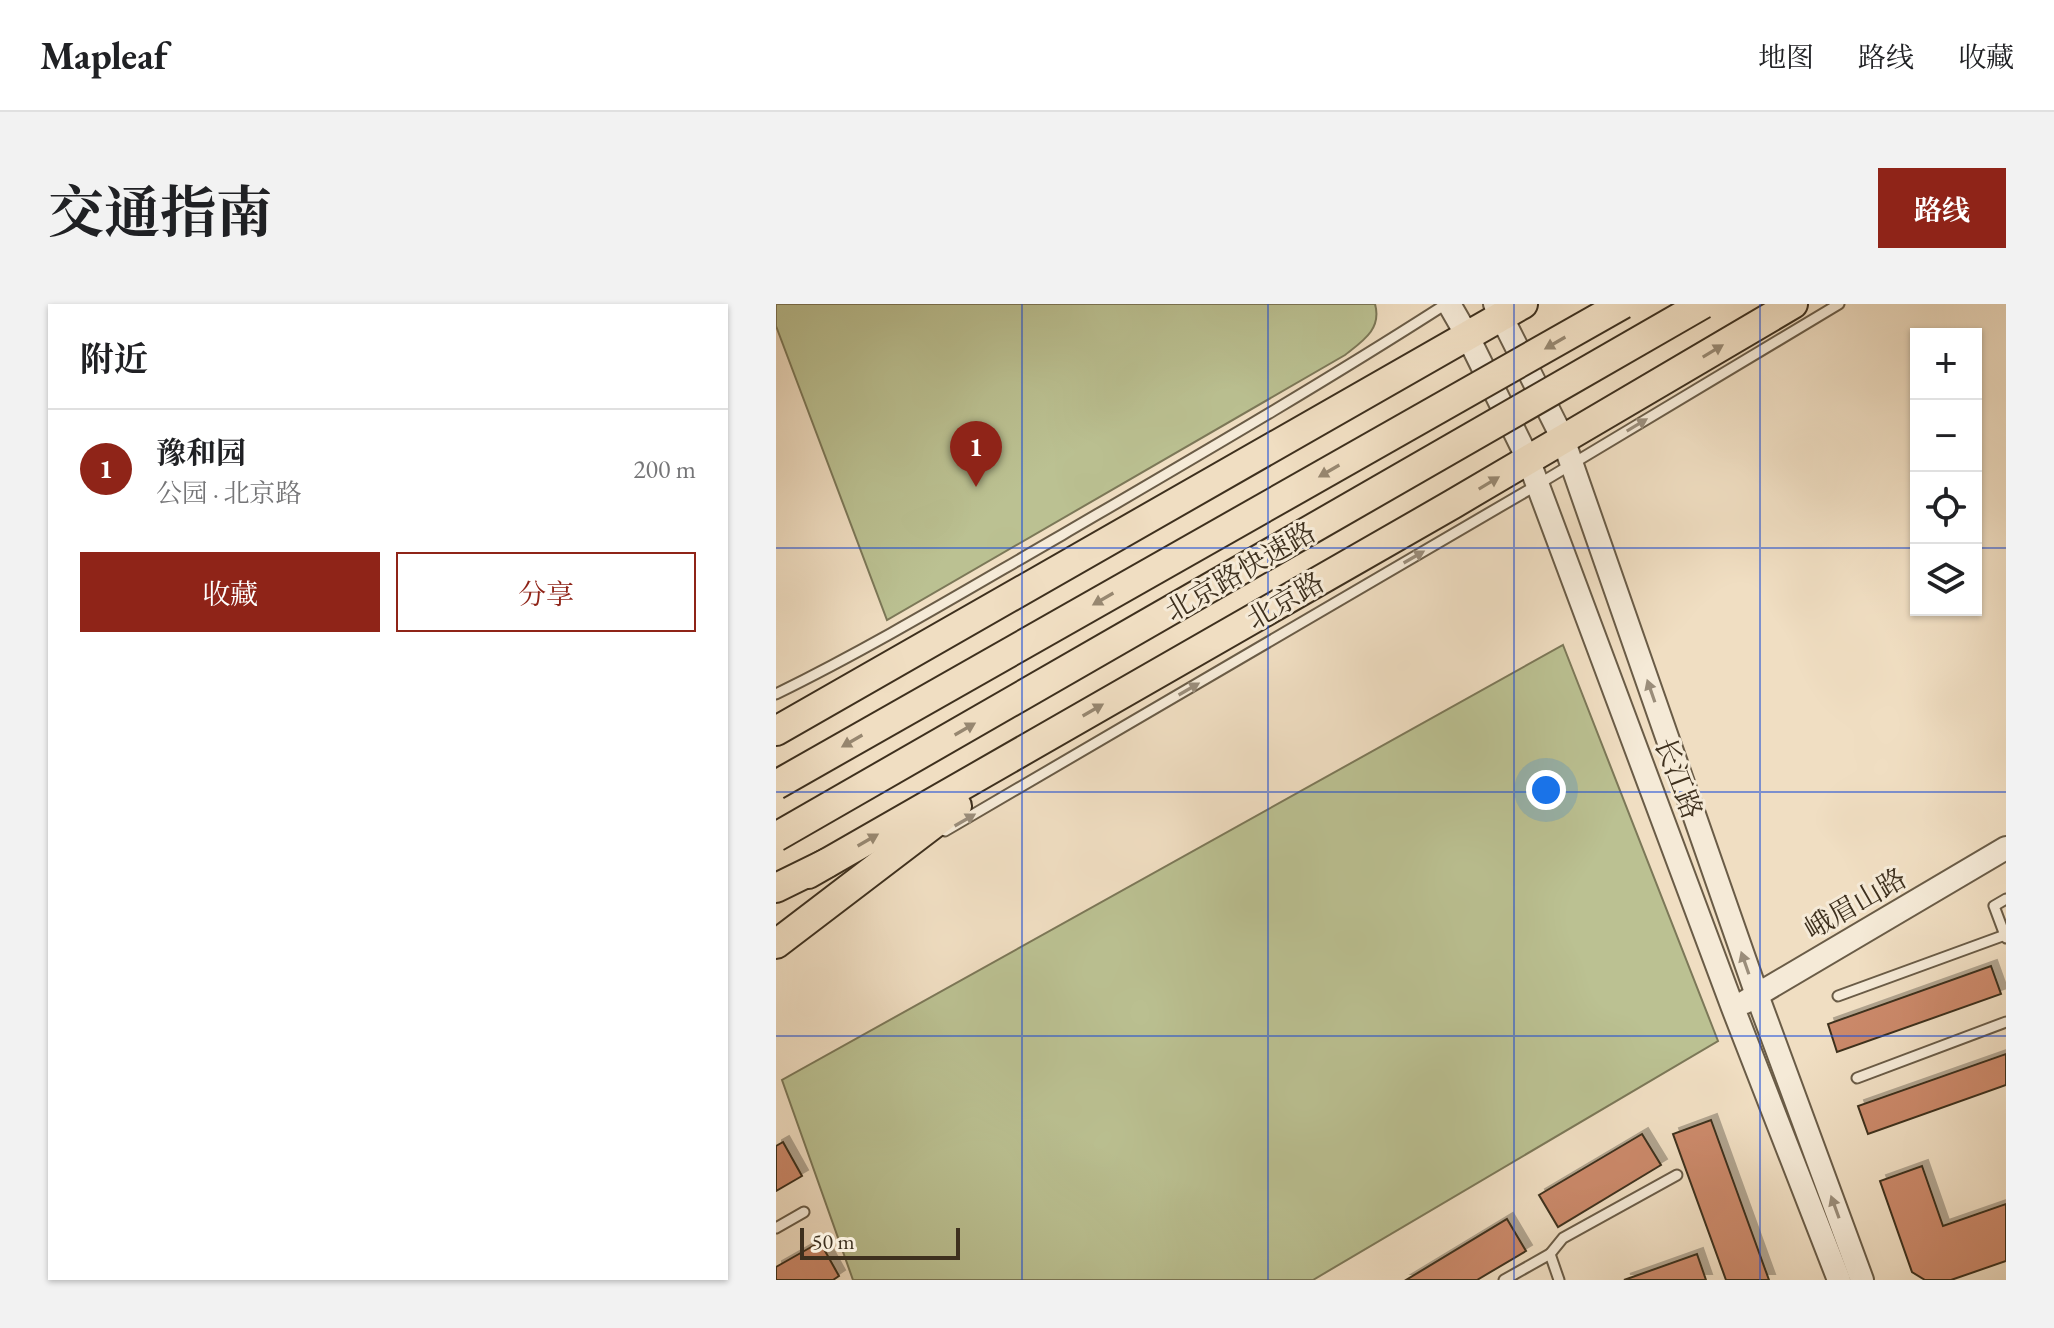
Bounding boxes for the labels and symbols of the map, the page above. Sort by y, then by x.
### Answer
one-way arrow [1544,335,1566,349]
one-way arrow [1702,344,1724,358]
one-way arrow [1626,418,1648,432]
pin: 1 [950,421,1002,487]
one-way arrow [1318,464,1340,478]
one-way arrow [1477,476,1500,490]
street label: 北京路快速路 [1159,514,1321,628]
one-way arrow [1403,550,1425,564]
street label: 北京路 [1240,564,1330,636]
one-way arrow [1092,592,1114,606]
one-way arrow [1644,679,1656,703]
one-way arrow [1178,682,1200,696]
one-way arrow [1082,703,1104,717]
one-way arrow [954,722,976,736]
street label: 长江路 [1647,732,1711,824]
one-way arrow [841,734,863,748]
your location [1526,770,1566,810]
one-way arrow [954,813,976,827]
one-way arrow [857,833,879,847]
street label: 峨眉山路 [1797,859,1913,947]
one-way arrow [1739,951,1751,975]
one-way arrow [1828,1195,1841,1219]
scale bar [800,1224,960,1260]

